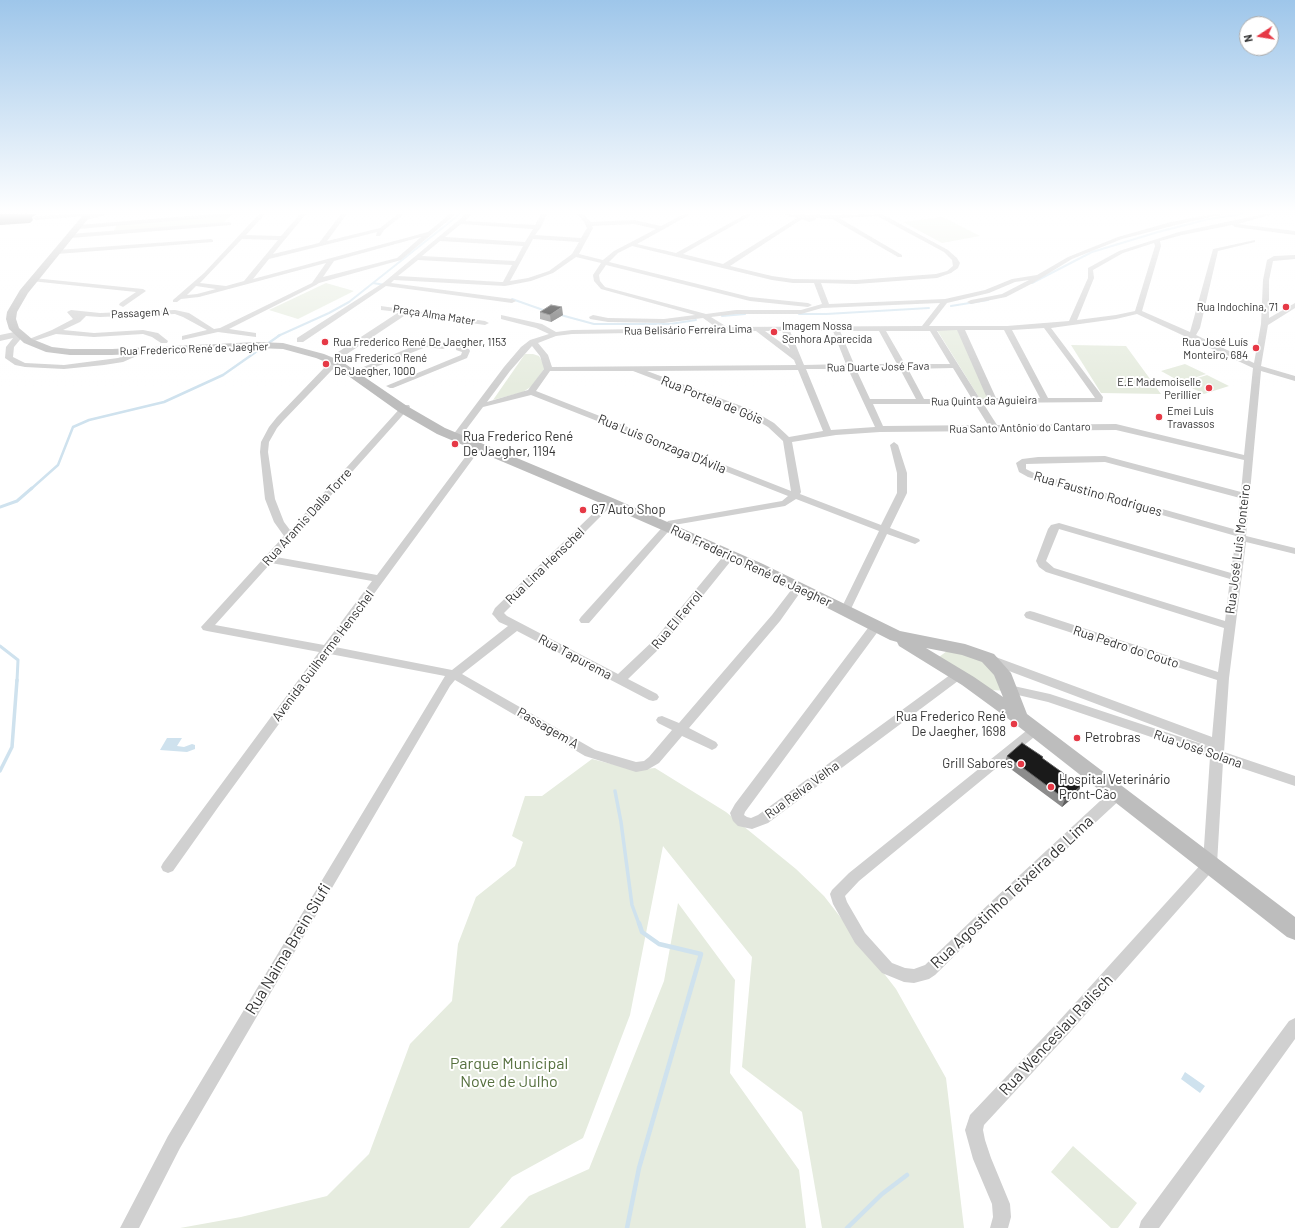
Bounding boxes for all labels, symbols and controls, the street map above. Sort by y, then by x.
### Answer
north arrow [1239,16,1279,56]
text: N [1241,33,1255,43]
place label: Rua Indochina, 71 [1197,300,1278,314]
street label: Praça Alma Mater [392,302,476,328]
marker: Rua Indochina, 71 [1281,302,1291,312]
street label: Passagem A [111,305,169,321]
place label: Imagem Nossa Senhora Aparecida [782,319,872,345]
street label: Rua Belisário Ferreira Lima [624,322,752,338]
marker: Imagem Nossa Senhora Aparecida [769,327,779,337]
place label: Rua Frederico René De Jaegher, 1153 [333,335,506,349]
place label: Rua José Luís Monteiro, 684 [1182,335,1248,361]
marker: Rua Frederico René De Jaegher, 1153 [320,337,330,347]
street label: Rua Frederico René de Jaegher [119,340,269,358]
marker: Rua José Luís Monteiro, 684 [1251,343,1261,353]
place label: Rua Frederico René De Jaegher, 1000 [334,351,427,377]
marker: Rua Frederico René De Jaegher, 1000 [321,359,331,369]
street label: Rua Duarte José Fava [827,360,929,374]
street label: Rua Portela de Góis [659,372,765,428]
place label: E.E Mademoiselle Perillier [1117,375,1201,401]
marker: E.E Mademoiselle Perillier [1204,383,1214,393]
street label: Rua Quinta da Aguieira [931,393,1037,409]
place label: Emei Luis Travassos [1167,404,1215,430]
street label: Rua Luis Gonzaga D'Ávila [596,411,728,477]
marker: Emei Luis Travassos [1154,412,1164,422]
street label: Rua Santo Antônio do Cantaro [949,420,1091,436]
place label: Rua Frederico René De Jaegher, 1194 [463,429,573,460]
marker: Rua Frederico René De Jaegher, 1194 [450,439,460,449]
street label: Rua Aramis Dalla Torre [259,465,355,569]
street label: Rua Faustino Rodrigues [1032,468,1164,520]
street label: Rua José Luis Monteiro [1222,483,1254,615]
place label: G7 Auto Shop [591,502,666,518]
marker: G7 Auto Shop [578,505,588,515]
street label: Rua Frederico René de Jaegher [668,522,834,610]
street label: Rua Lina Henschel [502,524,588,608]
street label: Avenida Guilherme Henschel [269,588,377,724]
street label: Rua El Ferrol [648,588,706,652]
street label: Rua Pedro do Couto [1071,623,1181,671]
street label: Rua Tapurema [536,631,614,683]
street label: Passagem A [514,704,582,752]
place label: Rua Frederico René De Jaegher, 1698 [896,709,1006,740]
marker: Rua Frederico René De Jaegher, 1698 [1009,719,1019,729]
street label: Rua José Solana [1152,727,1244,771]
place label: Petrobras [1085,730,1140,746]
marker: Petrobras [1072,733,1082,743]
place label: Grill Sabores [942,756,1013,772]
street label: Rua Relva Velha [762,758,842,822]
marker: Grill Sabores [1016,759,1026,769]
place label: Hospital Veterinário Pront-Cão [1059,772,1170,803]
marker: Hospital Veterinário Pront-Cão [1046,782,1056,792]
street label: Rua Agostinho Teixeira de Lima [927,811,1097,973]
street label: Rua Naima Brein Siufi [241,880,335,1018]
street label: Rua Wenceslau Ralisch [995,971,1117,1099]
park label: Parque Municipal Nove de Julho [450,1054,568,1092]

